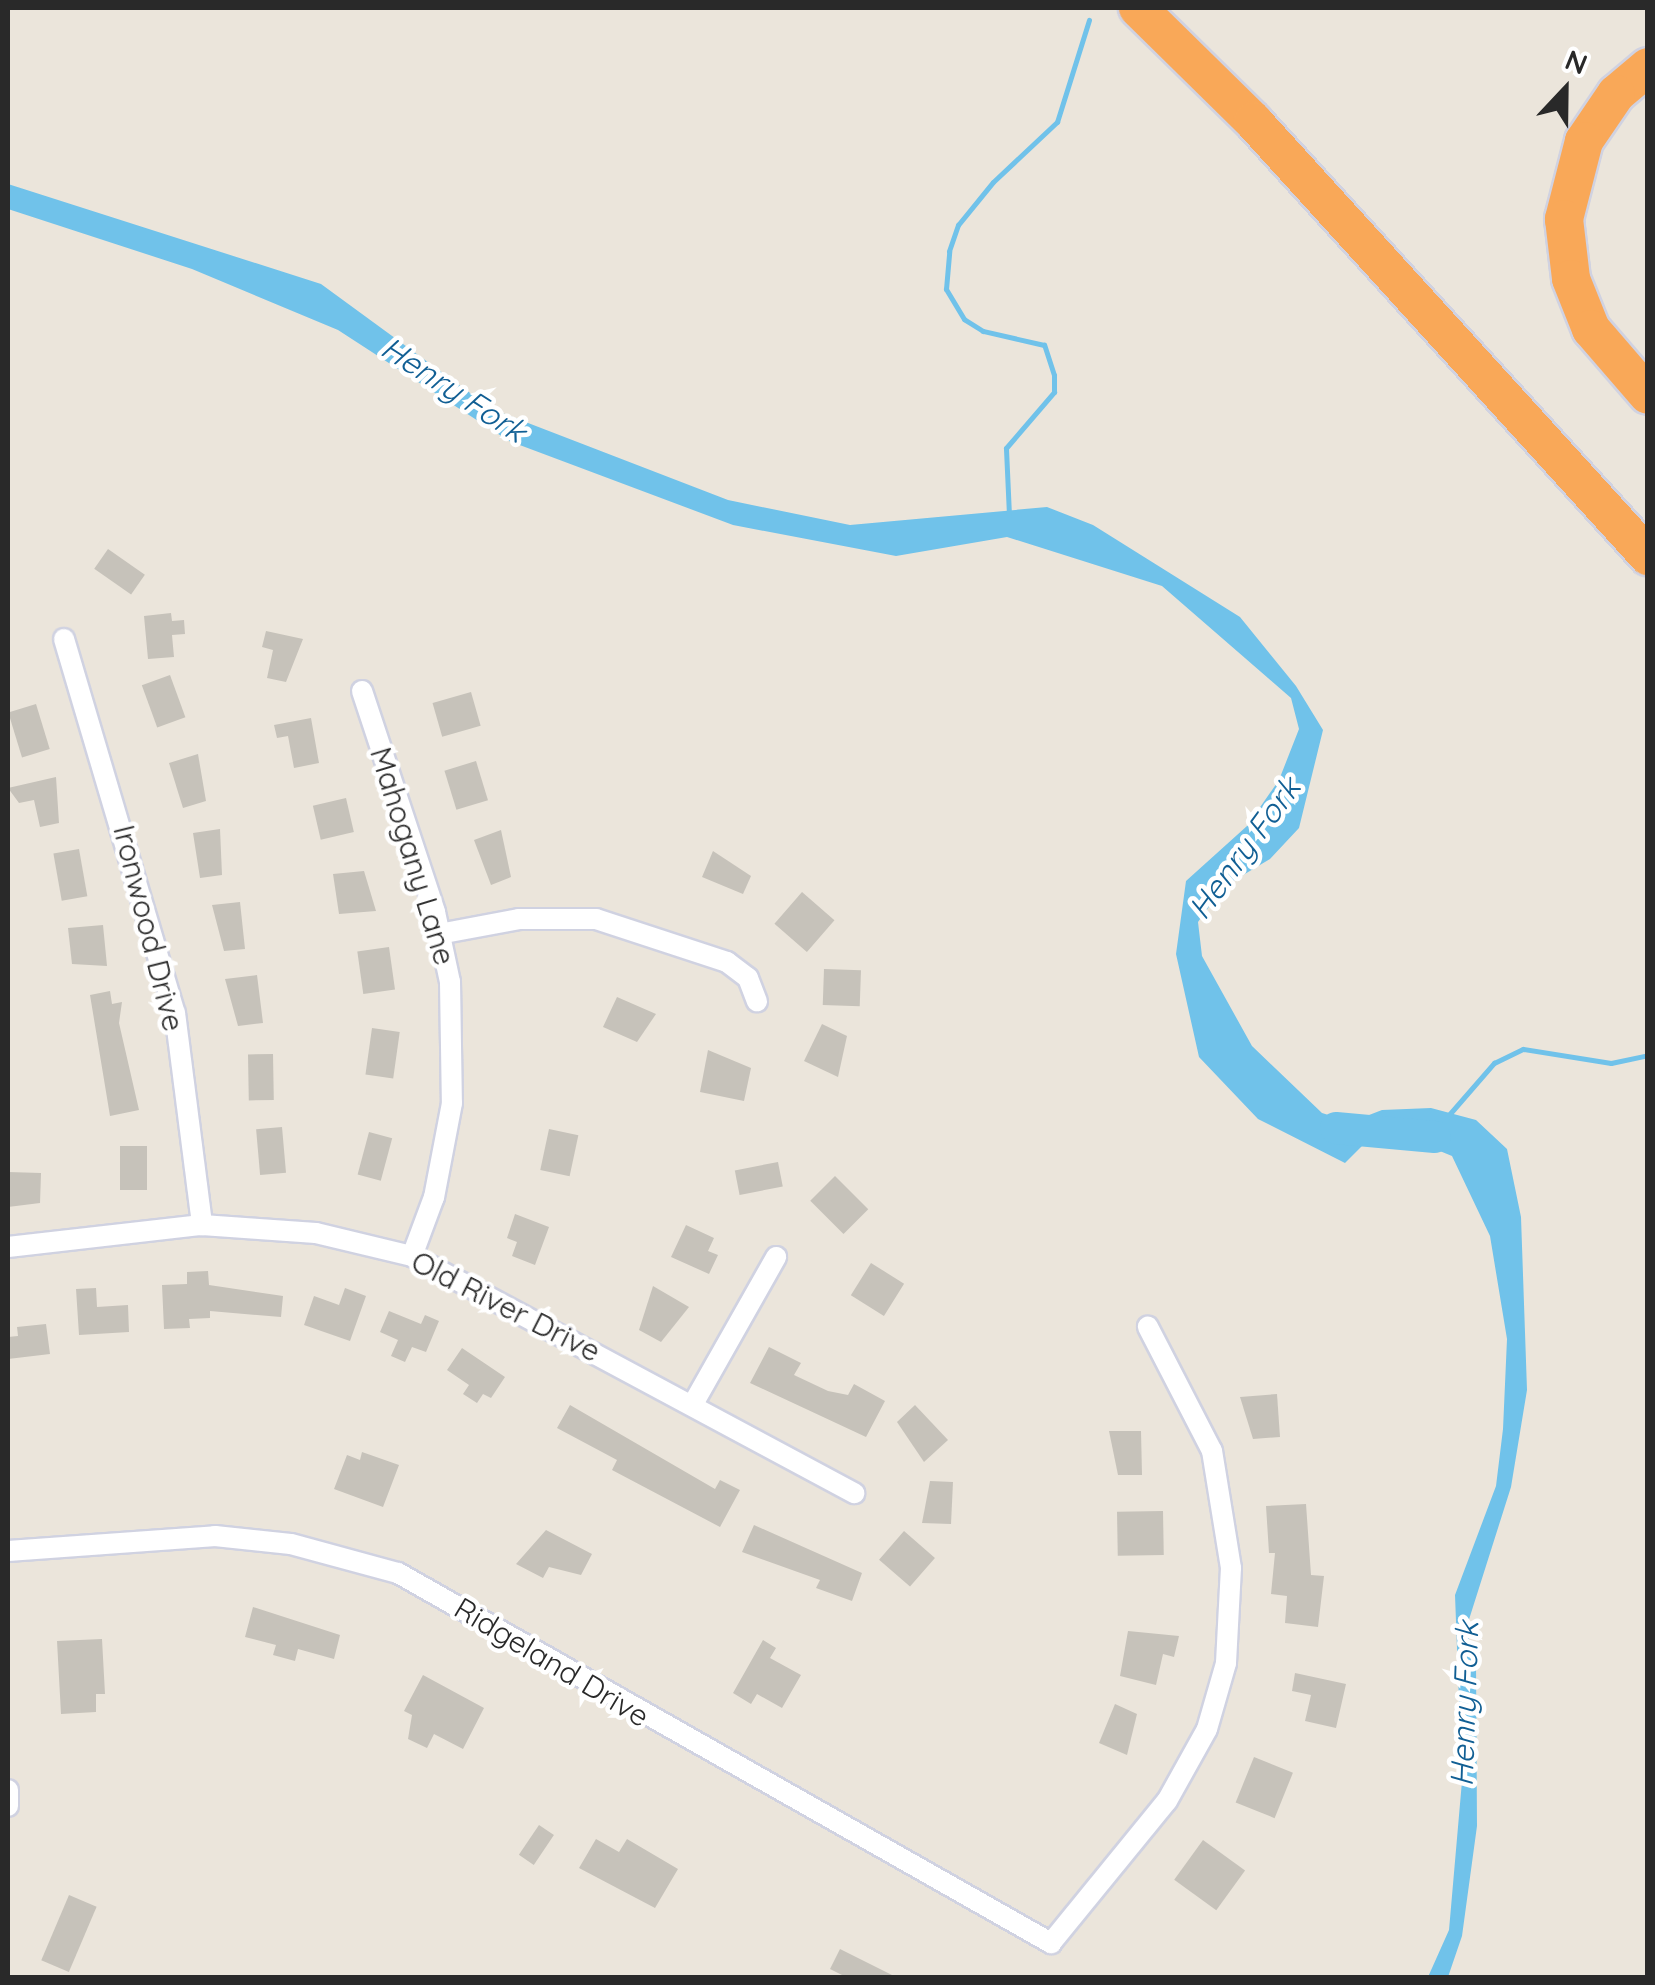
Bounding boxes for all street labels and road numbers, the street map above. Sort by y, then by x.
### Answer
street label: Mahogany Lane [363,743,463,969]
street label: Ironwood Drive [106,821,192,1035]
street label: Old River Drive [406,1243,606,1369]
street label: Ridgeland Drive [448,1590,656,1734]

